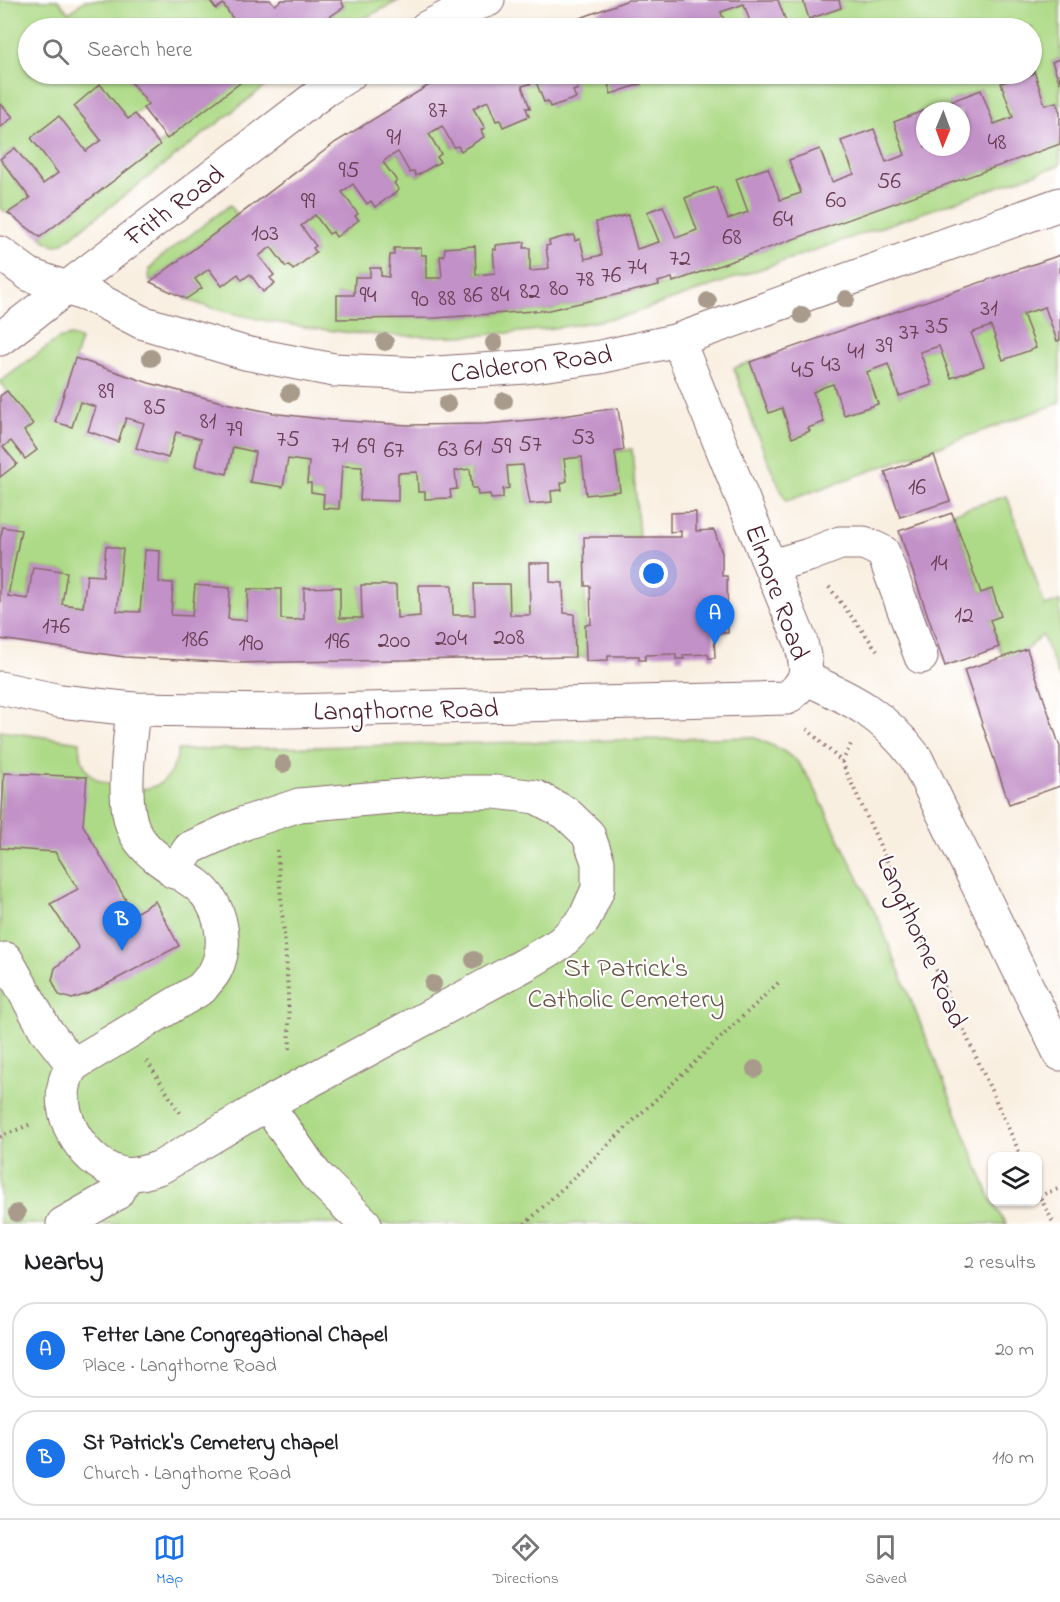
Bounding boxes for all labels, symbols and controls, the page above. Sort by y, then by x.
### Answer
search box [18,18,1042,84]
icon: search [39,35,72,68]
text: Search here [87,35,192,67]
house number: 87 [429,94,448,129]
north arrow [916,102,970,156]
house number: 91 [387,121,402,156]
house number: 48 [988,126,1006,161]
house number: 95 [339,154,360,189]
street label: Frith Road [117,157,234,258]
house number: 56 [877,165,902,200]
house number: 60 [826,184,846,219]
house number: 99 [301,185,316,220]
house number: 64 [773,203,793,238]
house number: 103 [251,217,279,252]
house number: 68 [722,221,742,256]
house number: 72 [669,242,691,277]
house number: 74 [627,251,647,286]
house number: 76 [601,259,622,294]
house number: 78 [576,263,594,298]
house number: 80 [549,272,569,307]
house number: 82 [520,275,541,310]
house number: 84 [491,278,510,313]
house number: 94 [359,279,377,314]
house number: 86 [463,279,483,314]
house number: 88 [438,282,456,317]
house number: 90 [411,283,429,318]
house number: 31 [980,292,998,327]
house number: 35 [925,310,949,345]
house number: 37 [899,316,919,351]
house number: 39 [875,329,893,364]
house number: 41 [847,335,865,370]
street label: Calderon Road [448,336,614,395]
house number: 43 [821,348,841,383]
house number: 45 [791,354,815,389]
house number: 89 [98,375,115,410]
house number: 85 [144,391,167,426]
house number: 81 [200,405,217,440]
house number: 79 [225,413,243,448]
house number: 53 [571,421,595,456]
house number: 75 [276,423,300,458]
house number: 57 [518,428,542,463]
house number: 71 [331,429,349,464]
house number: 69 [357,430,376,465]
house number: 59 [491,430,512,465]
house number: 61 [464,432,482,467]
house number: 63 [438,433,458,468]
house number: 67 [384,434,404,469]
house number: 16 [908,471,927,506]
street label: Elmore Road [733,520,818,666]
house number: 14 [930,547,948,582]
your location [639,559,668,588]
pin: A [696,596,734,645]
house number: 12 [954,599,974,634]
house number: 176 [42,610,70,645]
house number: 208 [493,621,525,656]
house number: 204 [435,622,467,657]
house number: 186 [181,623,209,658]
house number: 200 [378,624,410,659]
house number: 196 [324,625,350,660]
house number: 190 [238,627,264,662]
street label: Langthorne Road [313,690,499,733]
street label: Langthorne Road [865,849,976,1035]
pin: B [102,902,142,951]
park label: St Patrick's Catholic Cemetery [527,950,725,1020]
map controls [988,1152,1042,1206]
button: layers [988,1152,1042,1206]
text: Nearby [24,1244,103,1282]
text: 2 results [964,1249,1036,1278]
text: Fetter Lane Congregational Chapel [83,1320,388,1352]
text: A [39,1336,52,1365]
text: 20 m [995,1336,1034,1365]
text: Place · Langthorne Road [83,1352,277,1381]
text: St Patrick's Cemetery chapel [83,1428,338,1460]
text: B [39,1444,52,1473]
text: 110 m [992,1444,1034,1473]
text: Church · Langthorne Road [83,1460,291,1489]
tab: Map [153,1531,186,1591]
tab: Directions [492,1531,559,1591]
tab: Saved [865,1531,907,1591]

